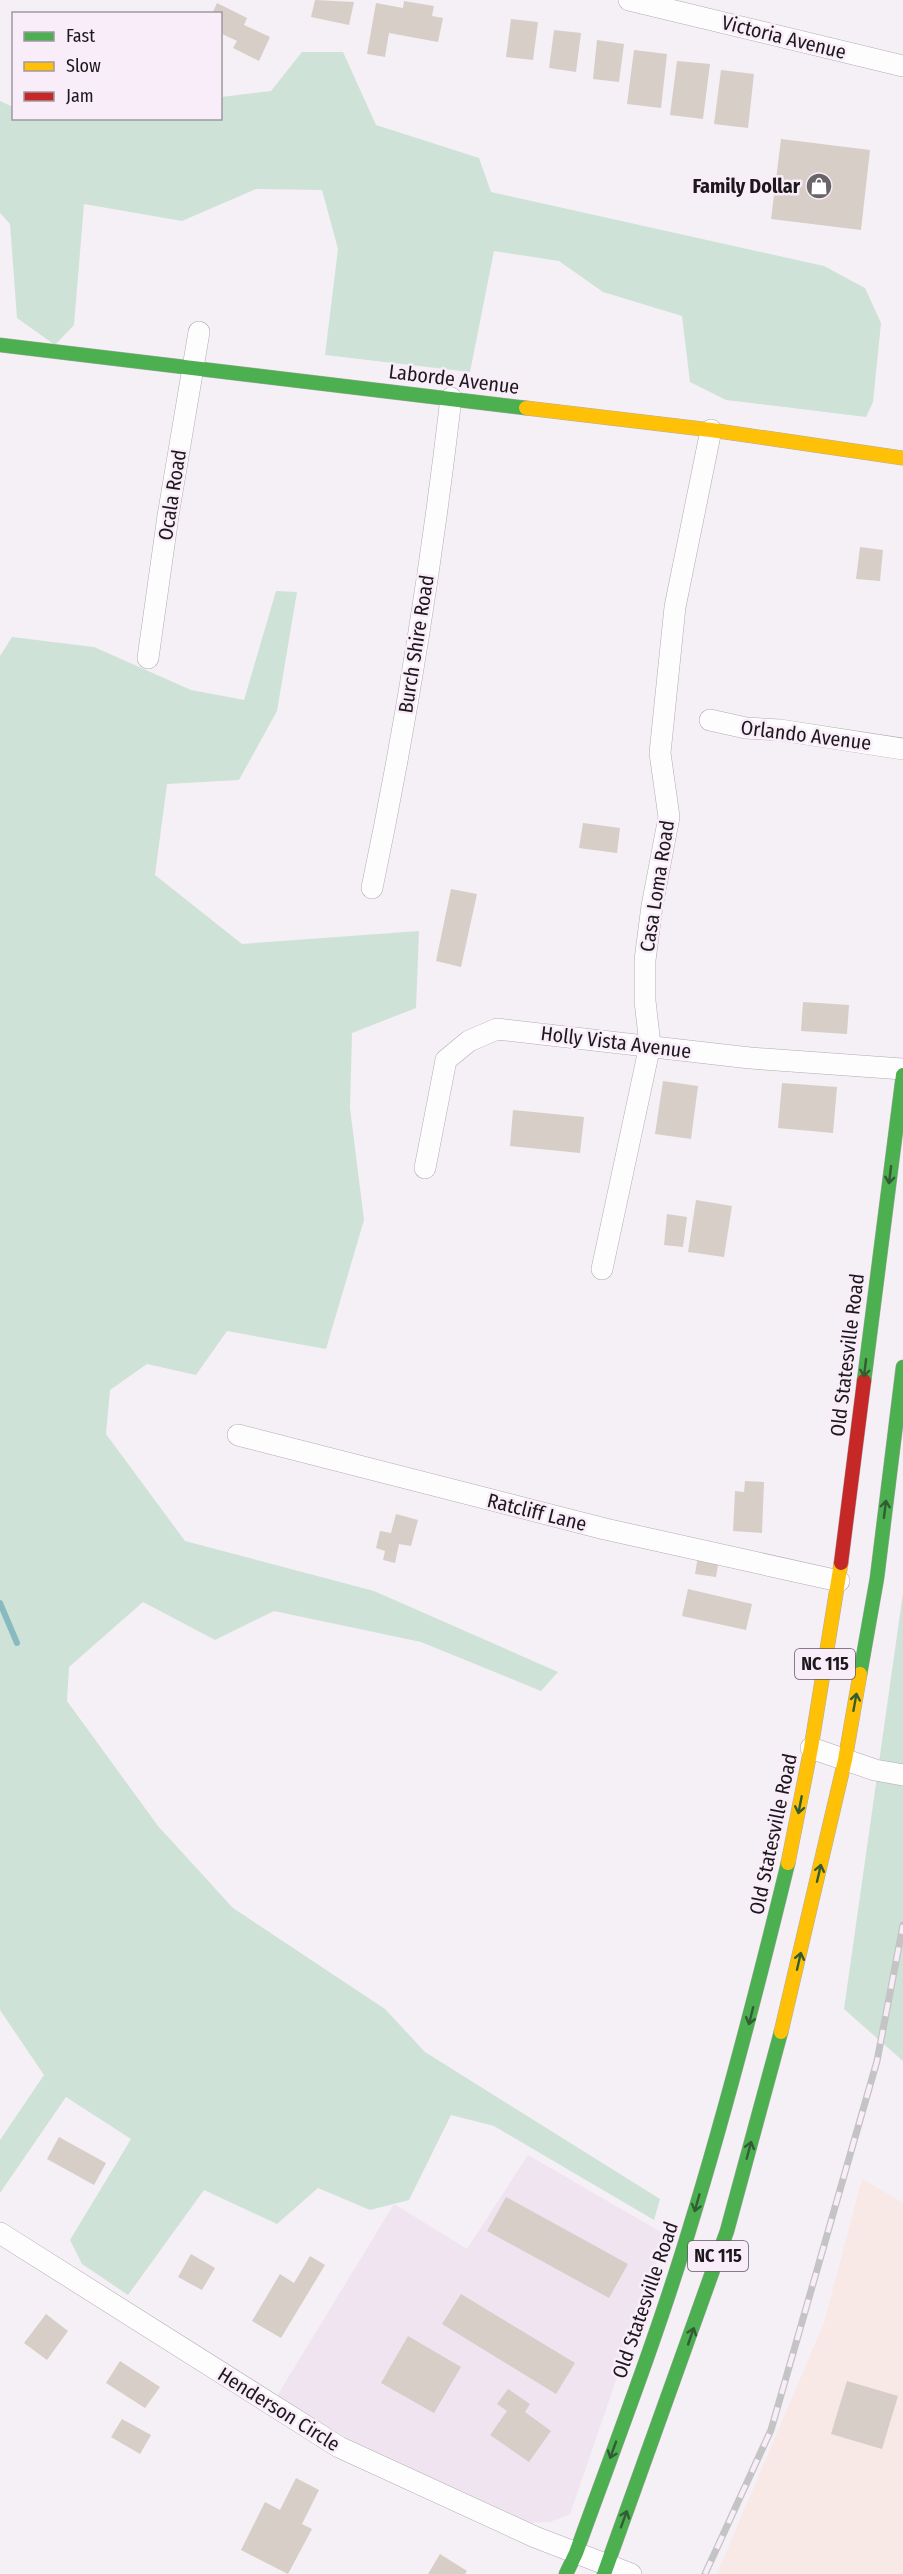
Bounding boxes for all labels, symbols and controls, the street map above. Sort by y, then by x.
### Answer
street label: Victoria Avenue [719,10,849,64]
legend [12,12,222,120]
text: Fast [66,25,95,47]
text: Slow [66,55,101,77]
text: Jam [66,85,94,107]
shop icon: Family Dollar [804,171,834,201]
place label: Family Dollar [692,174,801,198]
street label: Laborde Avenue [387,359,521,399]
street label: Ocala Road [153,448,191,542]
street label: Burch Shire Road [393,573,439,715]
street label: Orlando Avenue [739,715,873,755]
street label: Casa Loma Road [635,819,679,953]
street label: Holly Vista Avenue [539,1021,693,1063]
one-way arrow [884,1164,895,1184]
street label: Old Statesville Road [825,1272,869,1438]
one-way arrow [859,1358,870,1377]
street label: Ratcliff Lane [485,1488,589,1536]
one-way arrow [880,1500,891,1520]
road number: NC 115 [795,1649,855,1679]
one-way arrow [850,1693,861,1712]
street label: Old Statesville Road [744,1751,802,1917]
one-way arrow [794,1795,805,1815]
one-way arrow [814,1864,825,1884]
one-way arrow [794,1952,805,1972]
one-way arrow [744,2006,756,2025]
one-way arrow [744,2141,755,2160]
one-way arrow [691,2193,702,2212]
street label: Old Statesville Road [607,2219,683,2381]
road number: NC 115 [688,2241,748,2271]
one-way arrow [686,2327,697,2346]
street label: Henderson Circle [214,2362,344,2456]
one-way arrow [607,2441,618,2459]
one-way arrow [619,2510,630,2529]

